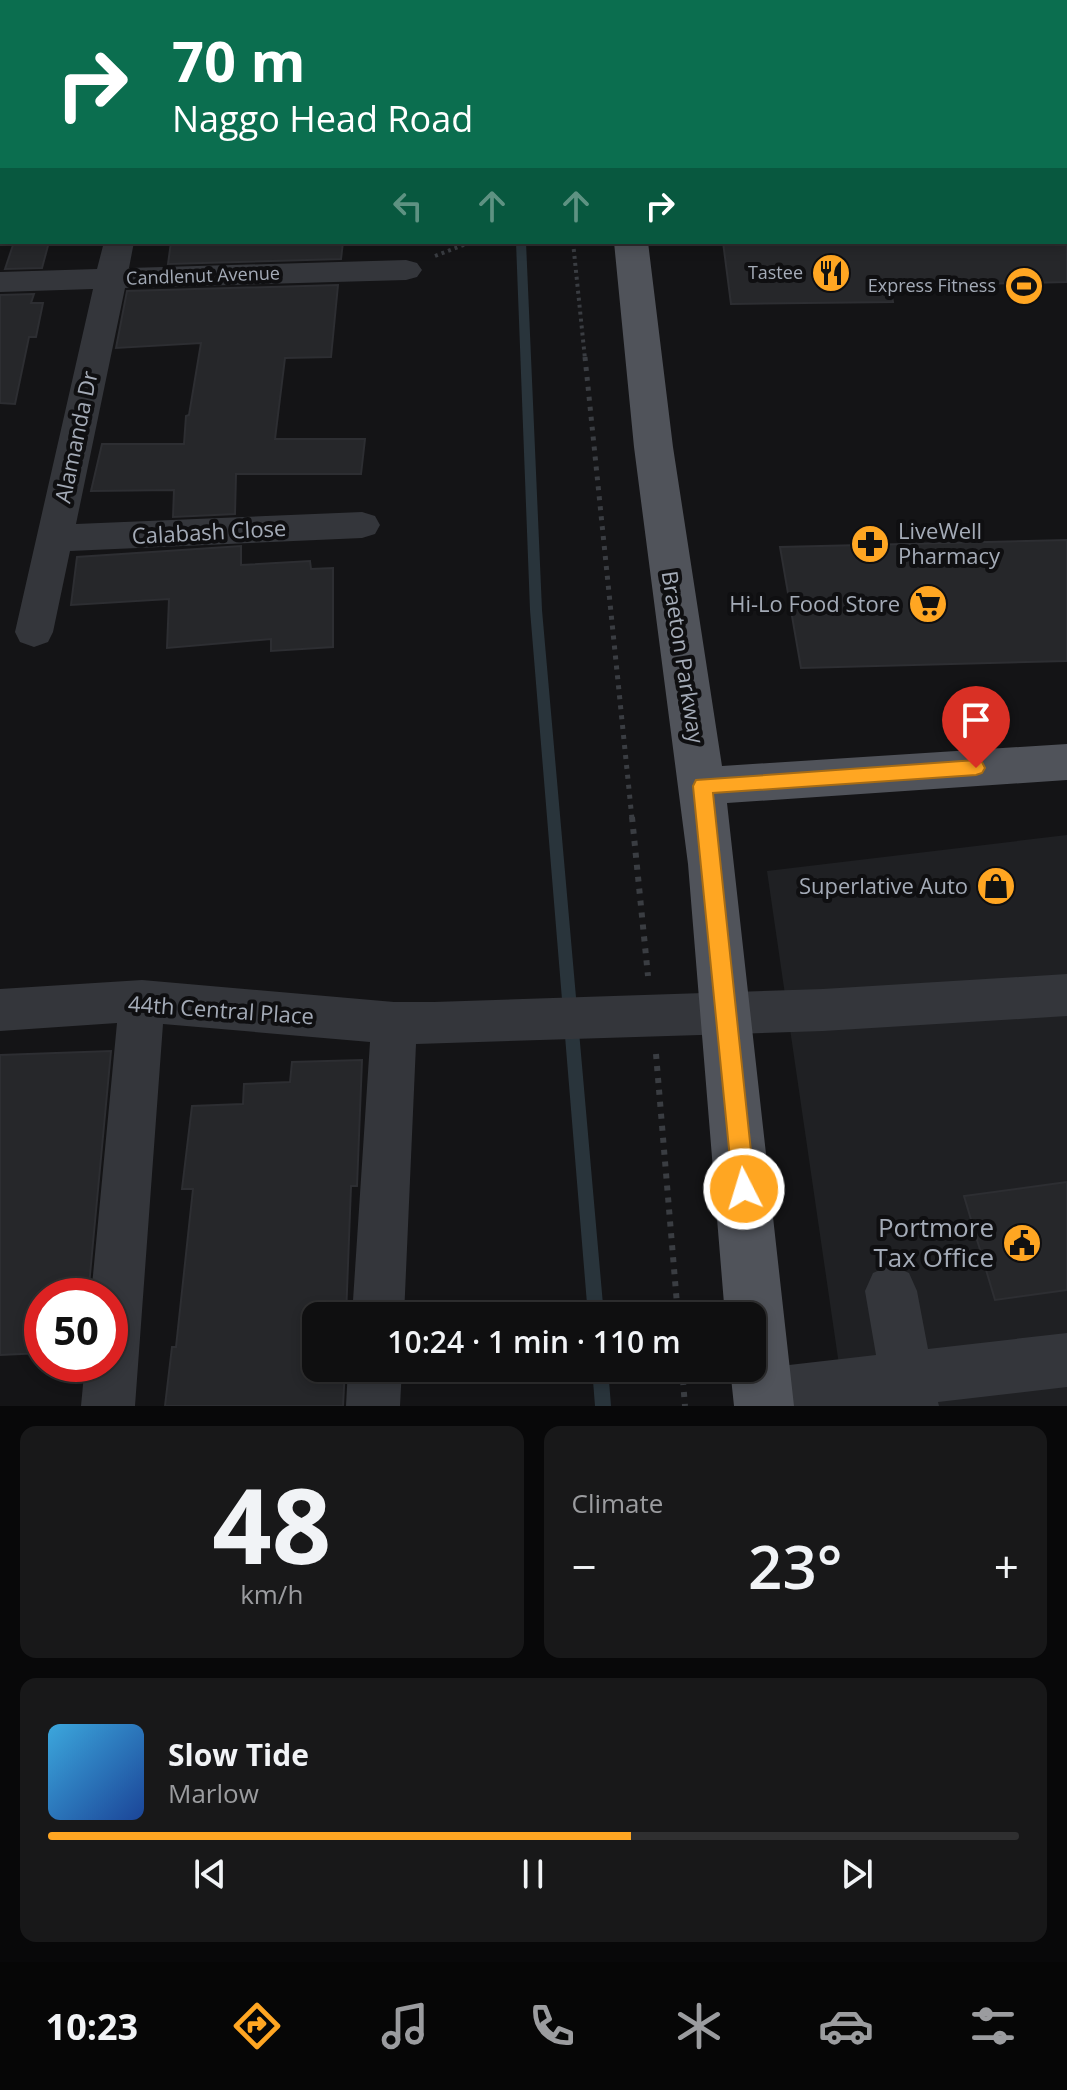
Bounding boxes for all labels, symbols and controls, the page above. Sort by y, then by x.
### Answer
text: 70 m [172,22,306,98]
icon: right [40,32,144,136]
text: Naggo Head Road [172,94,473,143]
icon: left [386,184,430,228]
icon: ahead [470,184,514,228]
icon: ahead [554,184,598,228]
icon: right [638,184,682,228]
restaurant icon: Tastee [810,252,852,294]
street label: Candlenut Avenue [126,260,280,290]
place label: Tastee [748,260,803,284]
sports icon: Express Fitness [1003,265,1045,307]
place label: Express Fitness [868,273,996,297]
street label: Alamanda Dr [46,368,104,506]
street label: Calabash Close [131,512,287,550]
place label: LiveWell Pharmacy [898,515,1001,570]
pharmacy icon: LiveWell Pharmacy [849,523,891,565]
street label: Braeton Parkway [656,568,713,746]
supermarket icon: Hi-Lo Food Store [907,583,949,625]
place label: Hi-Lo Food Store [729,588,900,618]
pin [942,686,1010,768]
icon: arrive [954,698,998,742]
shop icon: Superlative Auto [975,865,1017,907]
place label: Superlative Auto [799,870,968,900]
street label: 44th Central Place [127,988,315,1030]
position arrow [702,1147,786,1231]
place label: Portmore Tax Office [874,1209,994,1275]
public building icon: Portmore Tax Office [1001,1222,1043,1264]
speed limit sign: 50 [24,1278,128,1382]
text: 10:24 · 1 min · 110 m [387,1321,681,1362]
text: 48 [212,1453,331,1594]
text: Climate [572,1485,663,1521]
text: 23° [748,1525,842,1607]
text: − [572,1536,597,1596]
text: + [994,1536,1019,1596]
text: km/h [240,1576,303,1612]
text: Slow Tide [168,1734,309,1775]
text: Marlow [168,1775,259,1811]
icon: previous [188,1852,232,1896]
icon: pause [511,1852,555,1896]
icon: next [835,1852,879,1896]
icon: directions [229,1998,285,2054]
icon: music [377,1998,433,2054]
icon: phone [524,1998,580,2054]
icon: climate [671,1998,727,2054]
icon: car [818,1998,874,2054]
icon: filters [965,1998,1021,2054]
text: 10:23 [46,2002,138,2051]

